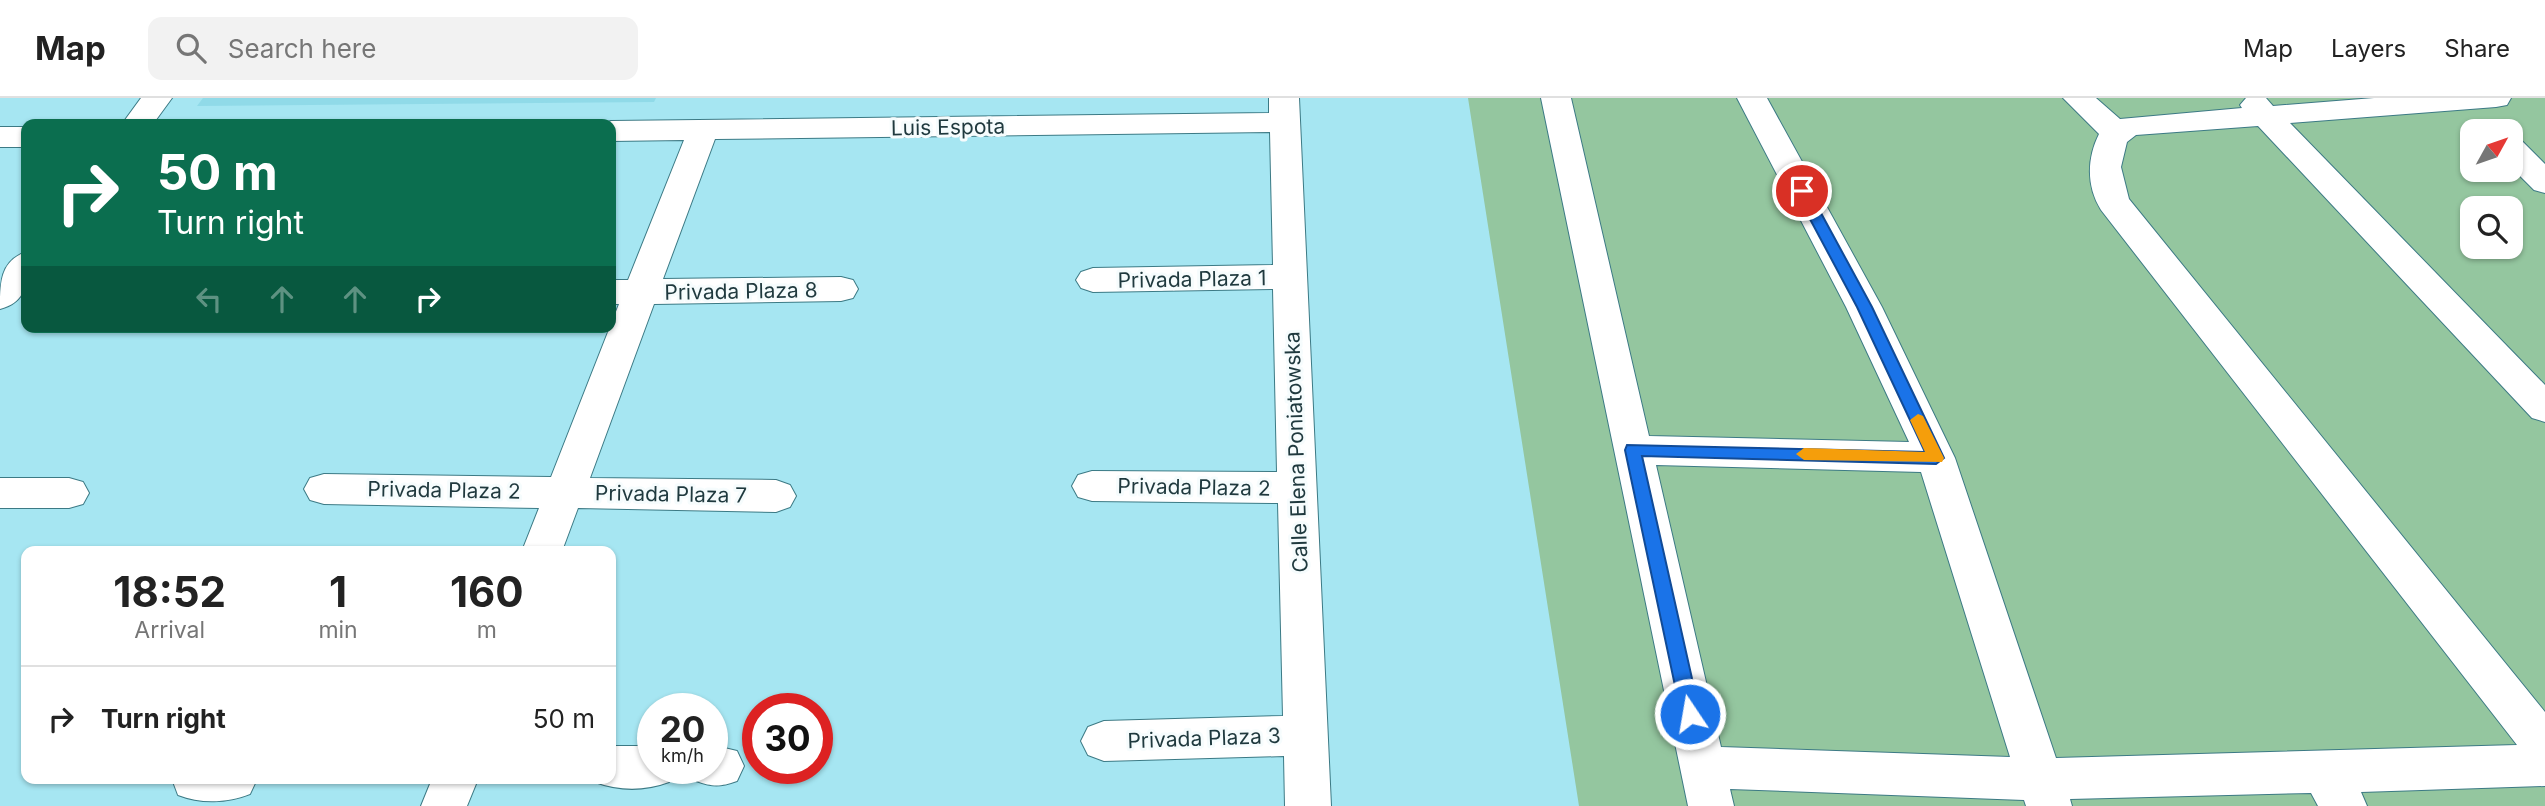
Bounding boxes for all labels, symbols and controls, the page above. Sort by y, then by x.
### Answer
search box [148,17,638,80]
text: Map [35,28,106,68]
icon: search [172,29,210,67]
text: Search here [228,33,376,64]
text: Map [2243,34,2293,63]
text: Layers [2331,34,2406,63]
text: Share [2444,34,2510,63]
street label: Luis Espota [891,114,1005,140]
north arrow [2460,119,2524,182]
map controls [2460,119,2523,259]
text: 50 m [157,143,278,202]
icon: right [42,147,133,238]
pin [1772,161,1832,221]
icon: arrive [1783,172,1821,210]
button: search [2460,196,2523,259]
text: Turn right [157,203,304,242]
street label: Privada Plaza 1 [1117,265,1267,293]
street label: Privada Plaza 8 [664,277,818,305]
icon: left [190,280,228,318]
icon: ahead [263,280,301,318]
icon: ahead [336,280,374,318]
icon: right [409,280,447,318]
street label: Calle Elena Poniatowska [1279,331,1313,573]
street label: Privada Plaza 2 [1117,473,1271,501]
street label: Privada Plaza 2 [367,476,521,504]
street label: Privada Plaza 7 [595,480,747,508]
text: 18:52 [113,566,226,617]
text: 1 [329,566,347,617]
text: 160 [450,566,524,617]
text: Arrival [134,616,205,644]
text: min [318,616,358,644]
text: m [477,616,497,644]
position arrow [1653,677,1727,751]
speed limit sign: 30 [742,693,833,784]
icon: right [42,700,80,738]
text: Turn right [101,703,226,734]
text: 50 m [533,703,595,734]
text: 20 [660,708,705,750]
street label: Privada Plaza 3 [1127,723,1281,753]
text: km/h [661,745,704,766]

